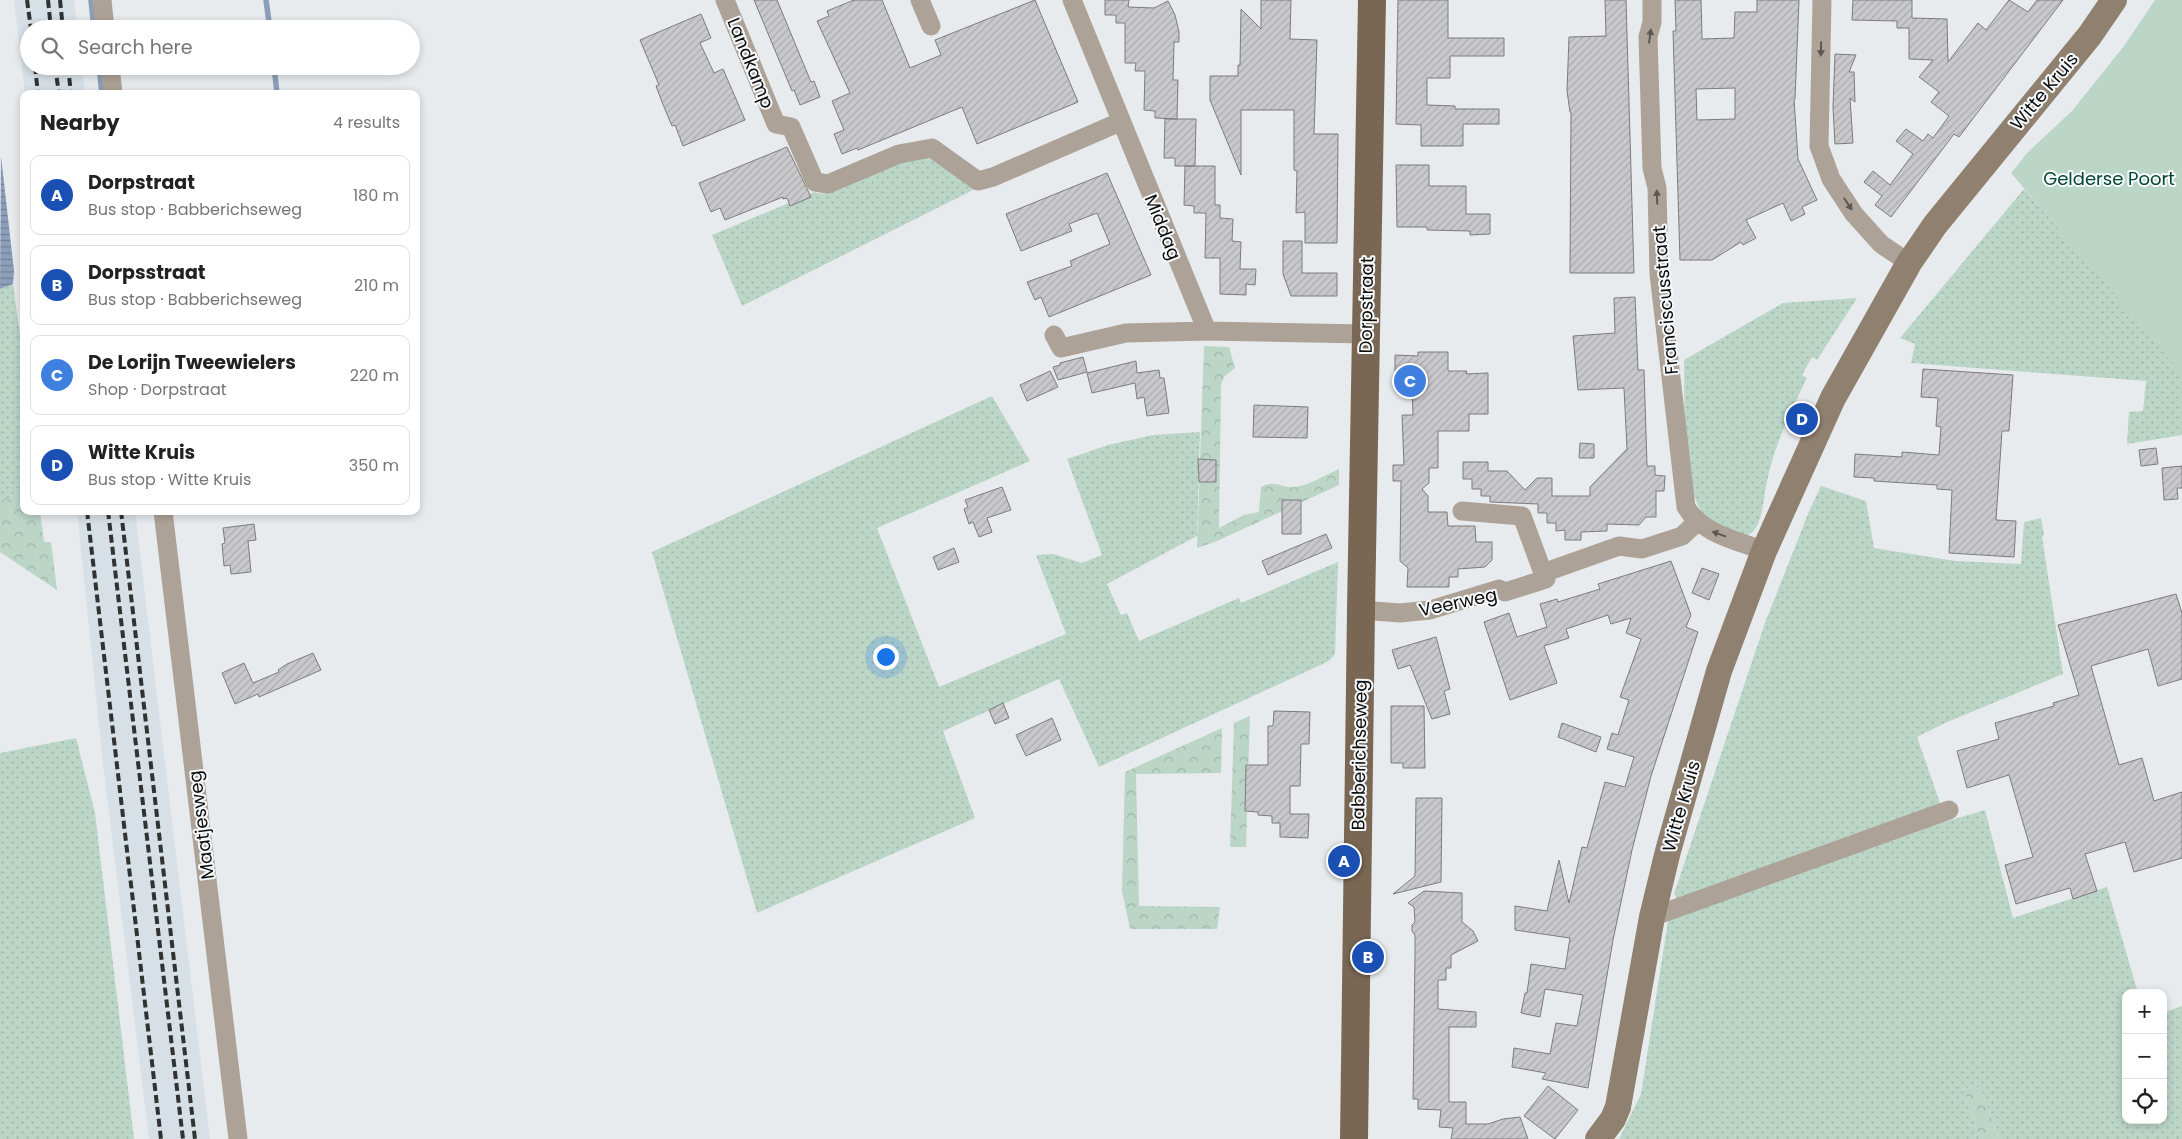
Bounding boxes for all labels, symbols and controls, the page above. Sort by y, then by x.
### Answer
street label: Landkamp [721,14,781,112]
search box [20,20,420,75]
one-way arrow [1646,27,1654,43]
icon: search [38,34,66,62]
text: Search here [78,34,192,61]
one-way arrow [1817,41,1825,57]
street label: Witte Kruis [2004,47,2084,135]
text: Nearby [40,108,120,137]
text: 4 results [333,111,400,134]
park label: Gelderse Poort [2043,166,2175,191]
text: Dorpstraat [88,169,195,196]
text: A [51,184,63,207]
text: 180 m [353,184,399,207]
one-way arrow [1653,189,1661,205]
street label: Middag [1139,191,1187,263]
text: Bus stop · Babberichseweg [88,198,302,221]
one-way arrow [1843,198,1852,211]
street label: Franciscusstraat [1646,224,1684,376]
street label: Dorpstraat [1353,256,1379,354]
text: Dorpsstraat [88,259,206,286]
text: B [52,274,62,297]
text: 210 m [354,274,399,297]
text: Bus stop · Babberichseweg [88,288,302,311]
text: De Lorijn Tweewielers [88,349,296,376]
pin: C [1394,362,1426,400]
text: C [51,364,63,387]
text: 220 m [350,364,399,387]
text: Shop · Dorpstraat [88,378,227,401]
pin: D [1786,400,1818,438]
text: Witte Kruis [88,439,195,466]
text: D [51,454,63,477]
text: 350 m [349,454,399,477]
text: Bus stop · Witte Kruis [88,468,251,491]
one-way arrow [1711,530,1726,537]
street label: Veerweg [1417,582,1499,622]
your location [873,644,899,670]
street label: Babberichseweg [1345,679,1373,831]
street label: Witte Kruis [1656,757,1706,855]
street label: Maatjesweg [182,769,220,881]
pin: A [1328,842,1360,880]
pin: B [1352,938,1384,976]
map controls [2122,989,2167,1124]
button: + [2122,989,2167,1034]
button: − [2122,1034,2167,1079]
button: locate [2122,1079,2167,1124]

